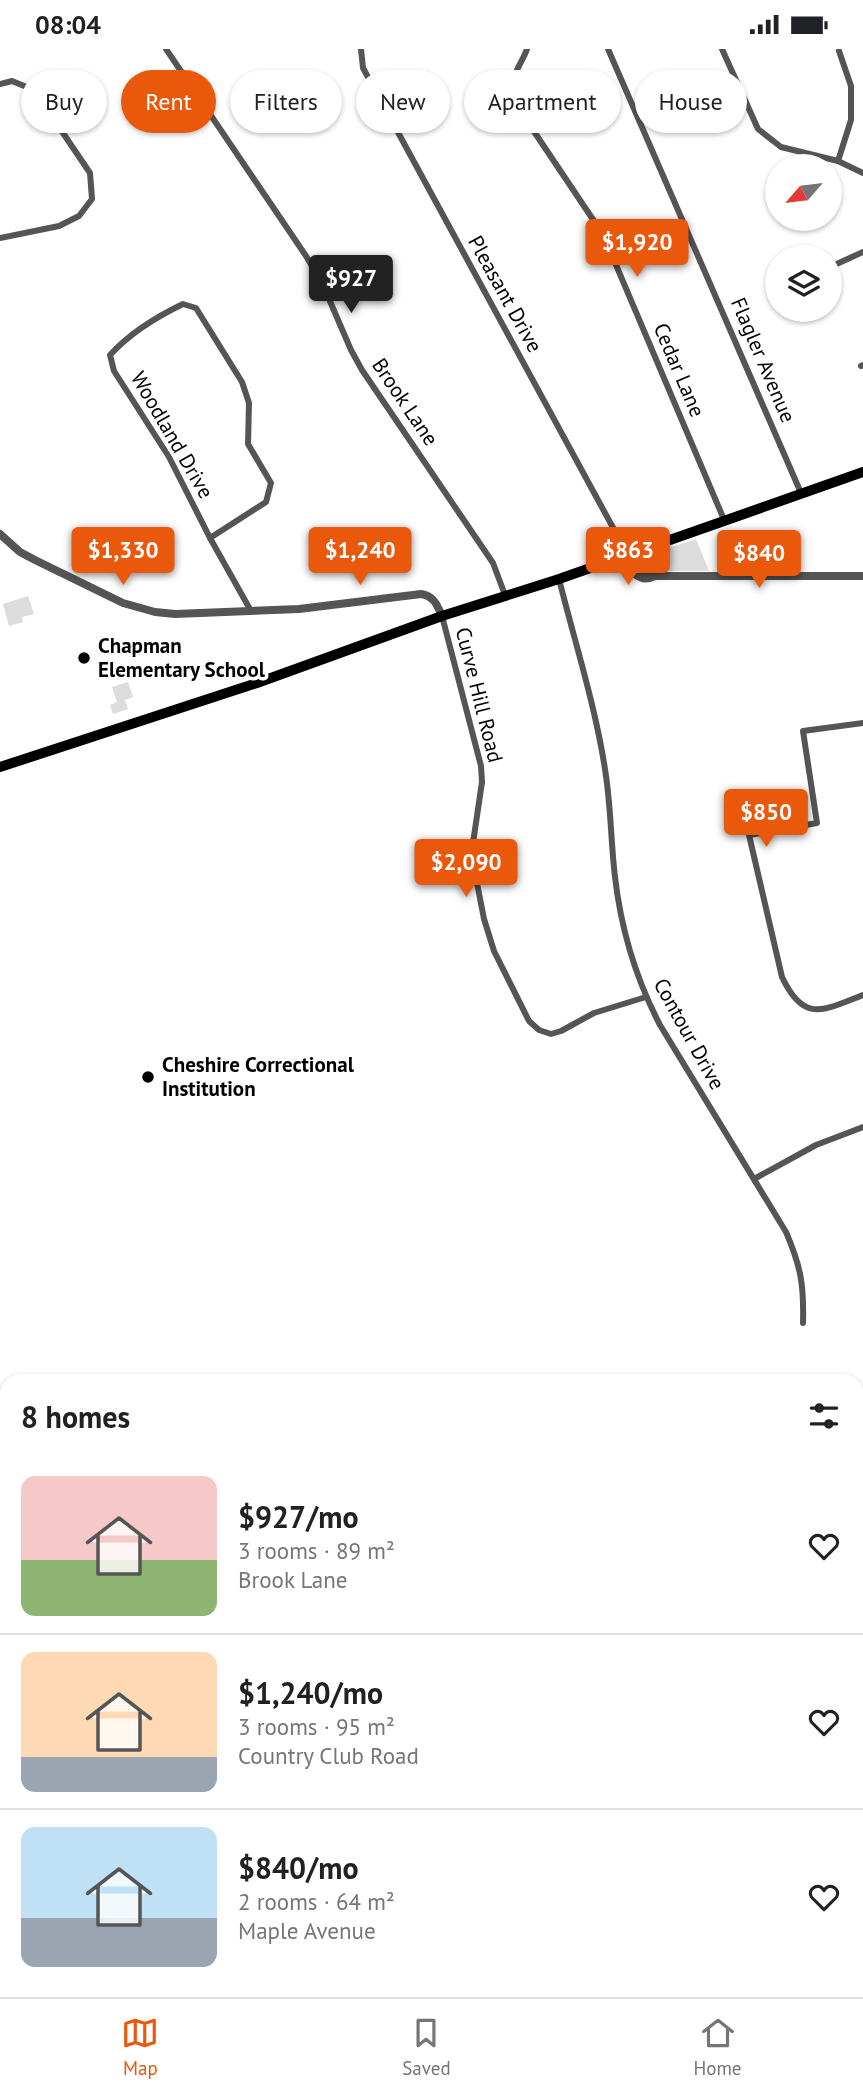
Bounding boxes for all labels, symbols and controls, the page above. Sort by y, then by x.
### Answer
text: 08:04 [35,8,101,41]
chip: Buy [21,70,107,133]
chip: Rent [121,70,216,133]
chip: Filters [230,70,342,133]
chip: New [356,70,450,133]
chip: Apartment [464,70,621,133]
chip: House [635,70,747,133]
north arrow [765,154,842,231]
map controls [765,154,842,322]
pin: $1,920 [580,219,694,279]
text: $1,920 [601,227,673,256]
street label: Pleasant Drive [462,231,549,357]
button: layers [765,245,842,322]
pin: $927 [310,255,392,315]
text: $927 [325,263,377,292]
street label: Flagler Avenue [725,293,802,426]
street label: Cedar Lane [648,319,711,421]
street label: Brook Lane [366,353,445,451]
street label: Woodland Drive [125,366,220,503]
pin: $1,330 [66,527,180,587]
pin: $1,240 [303,527,417,587]
pin: $863 [587,527,669,587]
pin: $840 [718,531,800,590]
text: $1,330 [87,535,159,564]
text: $1,240 [324,535,396,564]
text: $863 [602,535,654,564]
text: $840 [733,538,785,567]
street label: Curve Hill Road [450,625,509,765]
place label: Chapman Elementary School [98,632,266,683]
marker: Chapman Elementary School [76,650,92,666]
pin: $850 [725,789,807,849]
text: $850 [740,797,792,826]
pin: $2,090 [409,839,523,899]
text: $2,090 [430,847,502,876]
street label: Contour Drive [648,973,731,1094]
place label: Cheshire Correctional Institution [162,1051,355,1102]
marker: Cheshire Correctional Institution [140,1069,156,1085]
text: 8 homes [21,1397,130,1436]
icon: filters [805,1397,843,1435]
text: $927/mo [238,1497,359,1536]
icon: home [77,1504,161,1588]
icon: heart [805,1527,843,1565]
text: 3 rooms · 89 m² [238,1536,395,1565]
text: Brook Lane [238,1565,347,1594]
text: $1,240/mo [238,1673,383,1712]
icon: home [77,1680,161,1764]
icon: heart [805,1703,843,1741]
text: 3 rooms · 95 m² [238,1712,395,1741]
text: Country Club Road [238,1741,419,1770]
text: $840/mo [238,1848,359,1887]
icon: home [77,1855,161,1939]
icon: heart [805,1878,843,1916]
text: 2 rooms · 64 m² [238,1887,395,1916]
text: Maple Avenue [238,1916,376,1945]
tab: Map [121,2014,159,2080]
tab: Saved [402,2014,451,2080]
tab: Home [693,2014,742,2080]

